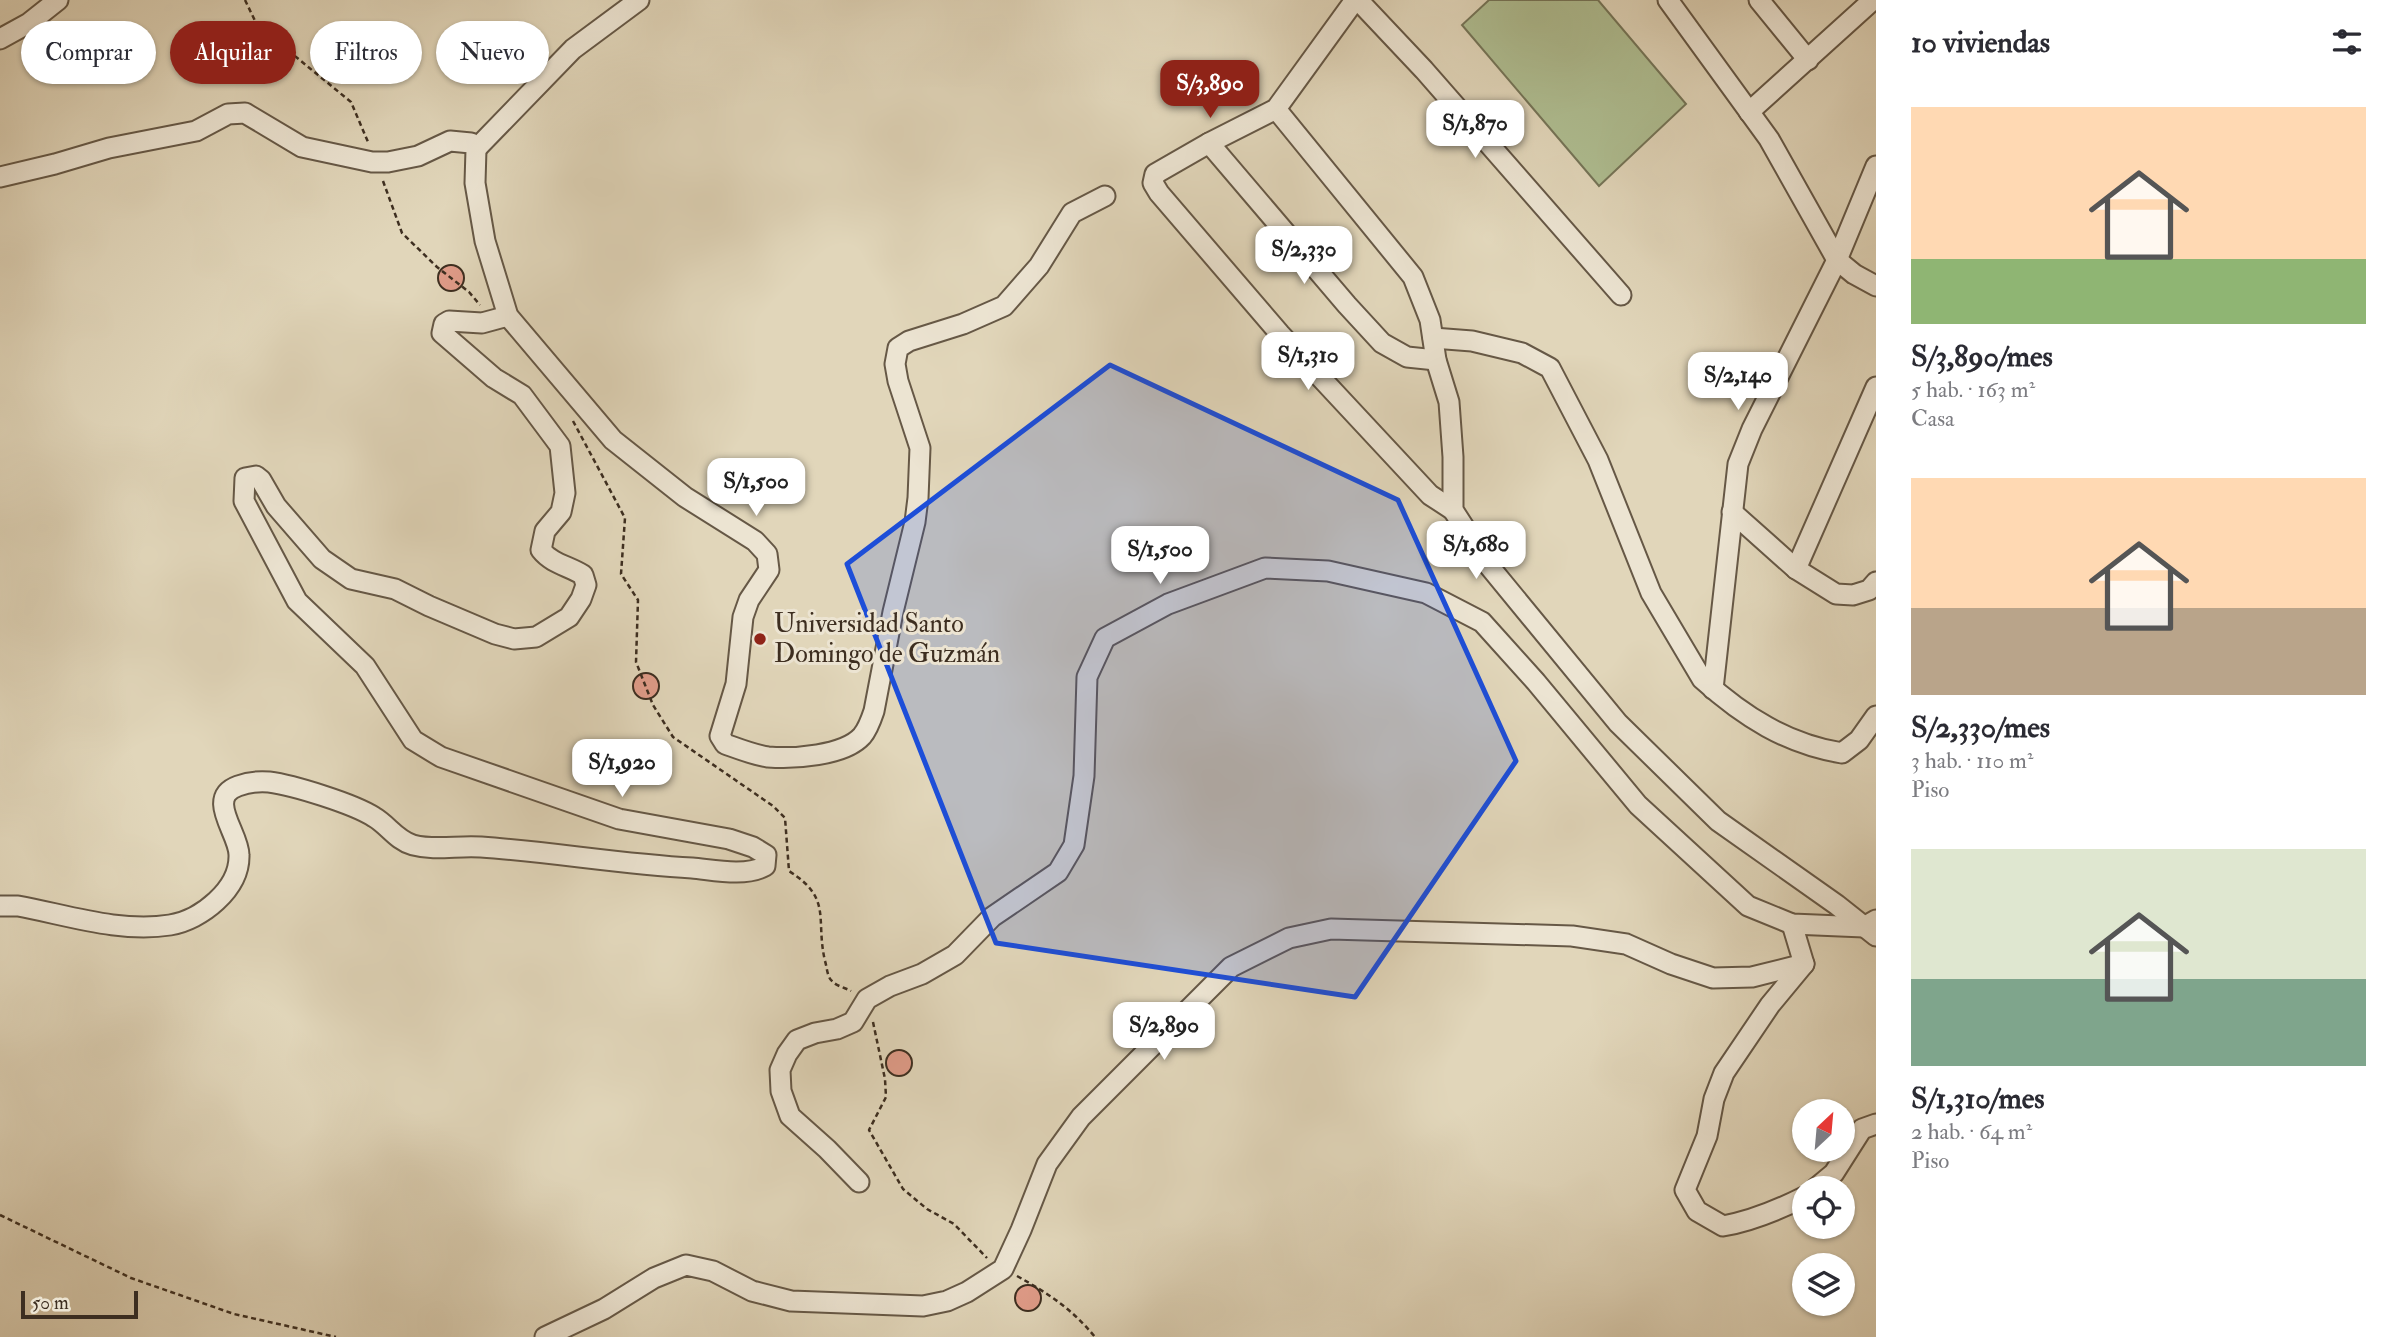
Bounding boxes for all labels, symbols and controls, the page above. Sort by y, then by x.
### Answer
chip: Comprar [21,21,156,84]
chip: Alquilar [170,21,296,84]
chip: Filtros [310,21,422,84]
chip: Nuevo [436,21,549,84]
icon: filters [2328,23,2366,61]
text: 10 viviendas [1911,24,2050,61]
pin: S/3,890 [1145,60,1275,120]
text: S/3,890 [1176,68,1244,97]
pin: S/1,870 [1410,100,1540,160]
text: S/1,870 [1442,108,1508,137]
icon: home [2076,152,2202,278]
pin: S/2,330 [1239,226,1369,286]
text: S/2,330 [1271,234,1337,263]
pin: S/1,310 [1243,332,1373,392]
text: S/3,890/mes [1911,338,2053,375]
text: S/1,310 [1277,340,1339,369]
pin: S/2,140 [1673,352,1803,412]
text: S/2,140 [1704,360,1772,389]
text: 5 hab. · 163 m² [1911,375,2035,404]
text: Casa [1911,404,1955,433]
pin: S/1,500 [691,458,821,518]
text: S/1,500 [723,466,789,495]
pin: S/1,680 [1411,522,1541,581]
icon: home [2076,523,2202,649]
pin: S/1,500 [1095,526,1225,586]
text: S/1,680 [1443,529,1509,558]
text: S/1,500 [1127,534,1193,563]
place label: Universidad Santo Domingo de Guzmán [774,608,1000,670]
marker: Universidad Santo Domingo de Guzmán [752,631,768,647]
text: S/2,330/mes [1911,709,2050,746]
pin: S/1,920 [557,740,687,799]
text: 3 hab. · 110 m² [1911,746,2033,775]
text: S/1,920 [588,747,656,776]
text: Piso [1911,775,1949,804]
icon: home [2076,894,2202,1020]
pin: S/2,890 [1099,1002,1229,1062]
text: S/2,890 [1129,1010,1199,1039]
text: S/1,310/mes [1911,1080,2045,1117]
north arrow [1792,1099,1855,1162]
map controls [1792,1099,1855,1316]
text: 2 hab. · 64 m² [1911,1117,2032,1146]
text: Piso [1911,1146,1949,1175]
button: locate [1792,1176,1855,1239]
button: layers [1792,1253,1855,1316]
scale bar [21,1288,138,1320]
text: 50 m [32,1291,69,1315]

